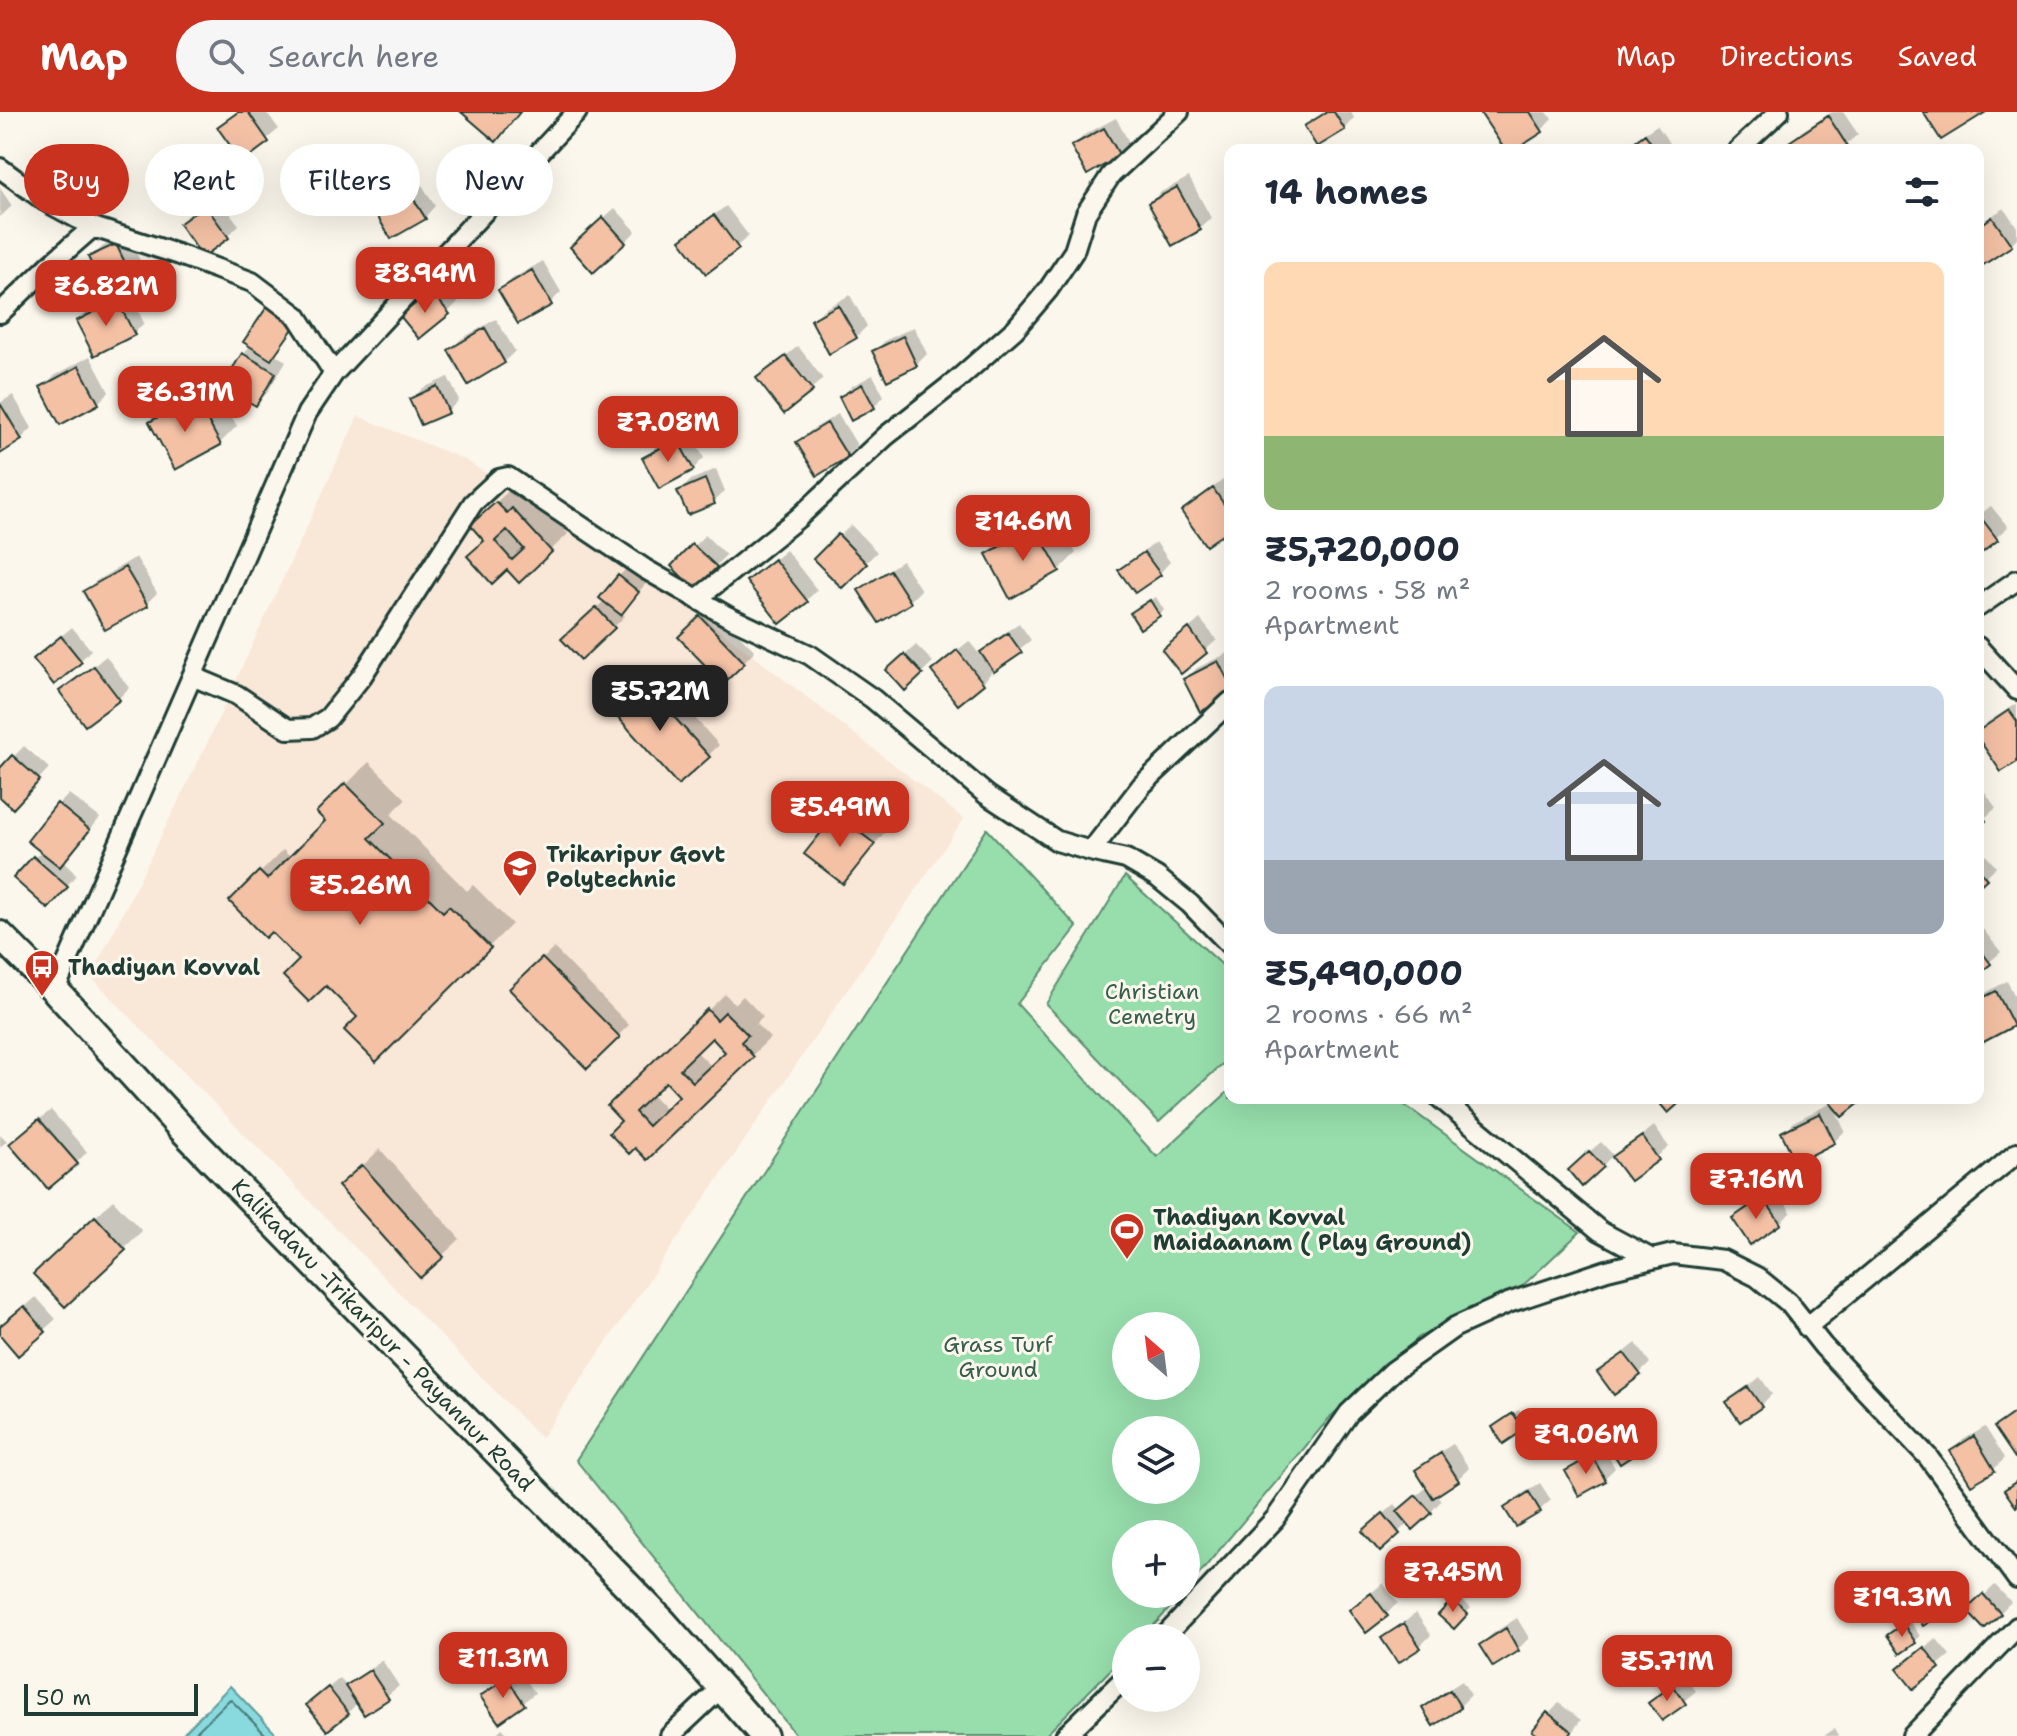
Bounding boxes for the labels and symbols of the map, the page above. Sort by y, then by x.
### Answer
pin: ₹8.94M [360,247,490,315]
pin: ₹6.82M [41,260,171,328]
pin: ₹6.31M [120,366,250,434]
pin: ₹7.08M [603,396,733,464]
pin: ₹14.6M [958,495,1088,563]
pin: ₹5.72M [595,665,725,733]
pin: ₹5.49M [775,781,905,849]
place label: Trikaripur Govt Polytechnic [546,840,725,894]
school or university icon: Trikaripur Govt Polytechnic [501,848,539,898]
pin: ₹5.26M [295,859,425,927]
bus stop icon: Thadiyan Kovval [23,948,61,998]
place label: Thadiyan Kovval [68,953,261,982]
park label: Christian Cemetry [1105,977,1199,1031]
pin: ₹7.16M [1691,1153,1821,1221]
street label: Kalikadavu -Trikaripur - Payannur Road [225,1172,541,1498]
place label: Thadiyan Kovval Maidaanam ( Play Ground) [1153,1203,1471,1257]
sports icon: Thadiyan Kovval Maidaanam ( Play Ground) [1108,1211,1146,1261]
north arrow [1112,1312,1200,1400]
park label: Grass Turf Ground [943,1330,1054,1384]
pin: ₹9.06M [1521,1408,1651,1476]
pin: ₹7.45M [1388,1546,1518,1614]
pin: ₹19.3M [1837,1571,1967,1639]
pin: ₹11.3M [438,1632,568,1700]
pin: ₹5.71M [1602,1635,1732,1703]
scale bar [24,1680,198,1716]

